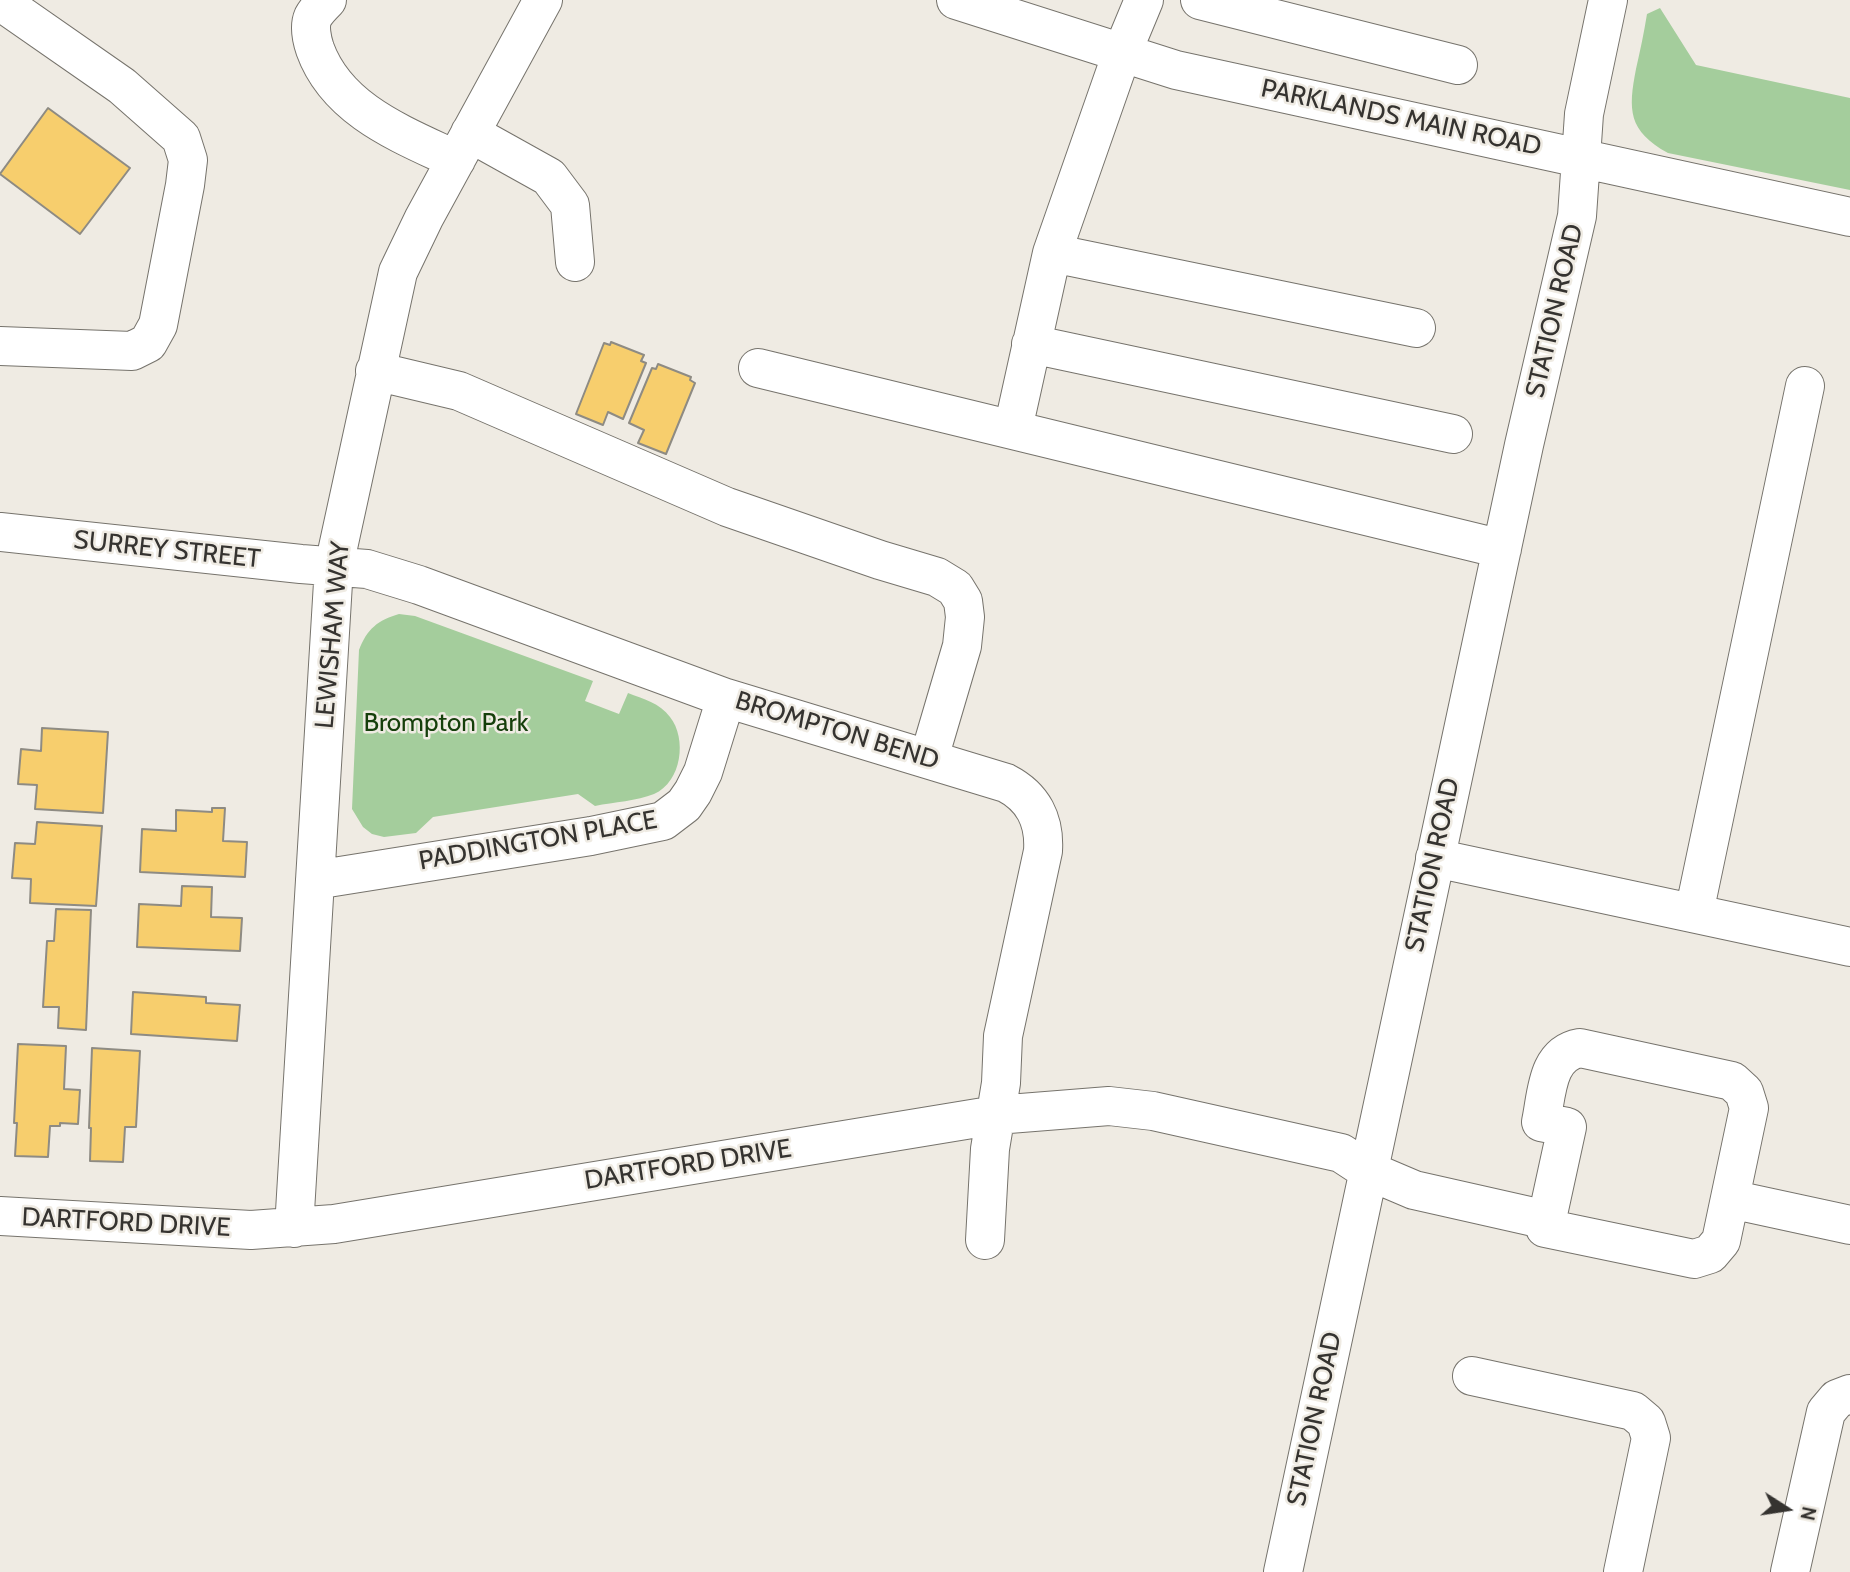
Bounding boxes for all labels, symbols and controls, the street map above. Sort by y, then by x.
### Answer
street label: PARKLANDS MAIN ROAD [1258,73,1544,163]
street label: STATION ROAD [1520,221,1590,401]
street label: SURREY STREET [72,525,262,575]
street label: LEWISHAM WAY [309,540,357,730]
street label: BROMPTON BEND [731,685,943,777]
park label: Brompton Park [364,707,528,739]
street label: STATION ROAD [1399,775,1467,955]
street label: PADDINGTON PLACE [416,805,660,877]
street label: DARTFORD DRIVE [582,1133,794,1197]
street label: DARTFORD DRIVE [21,1202,231,1244]
street label: STATION ROAD [1281,1329,1349,1509]
north arrow [1752,1474,1822,1544]
text: N [1795,1505,1821,1522]

